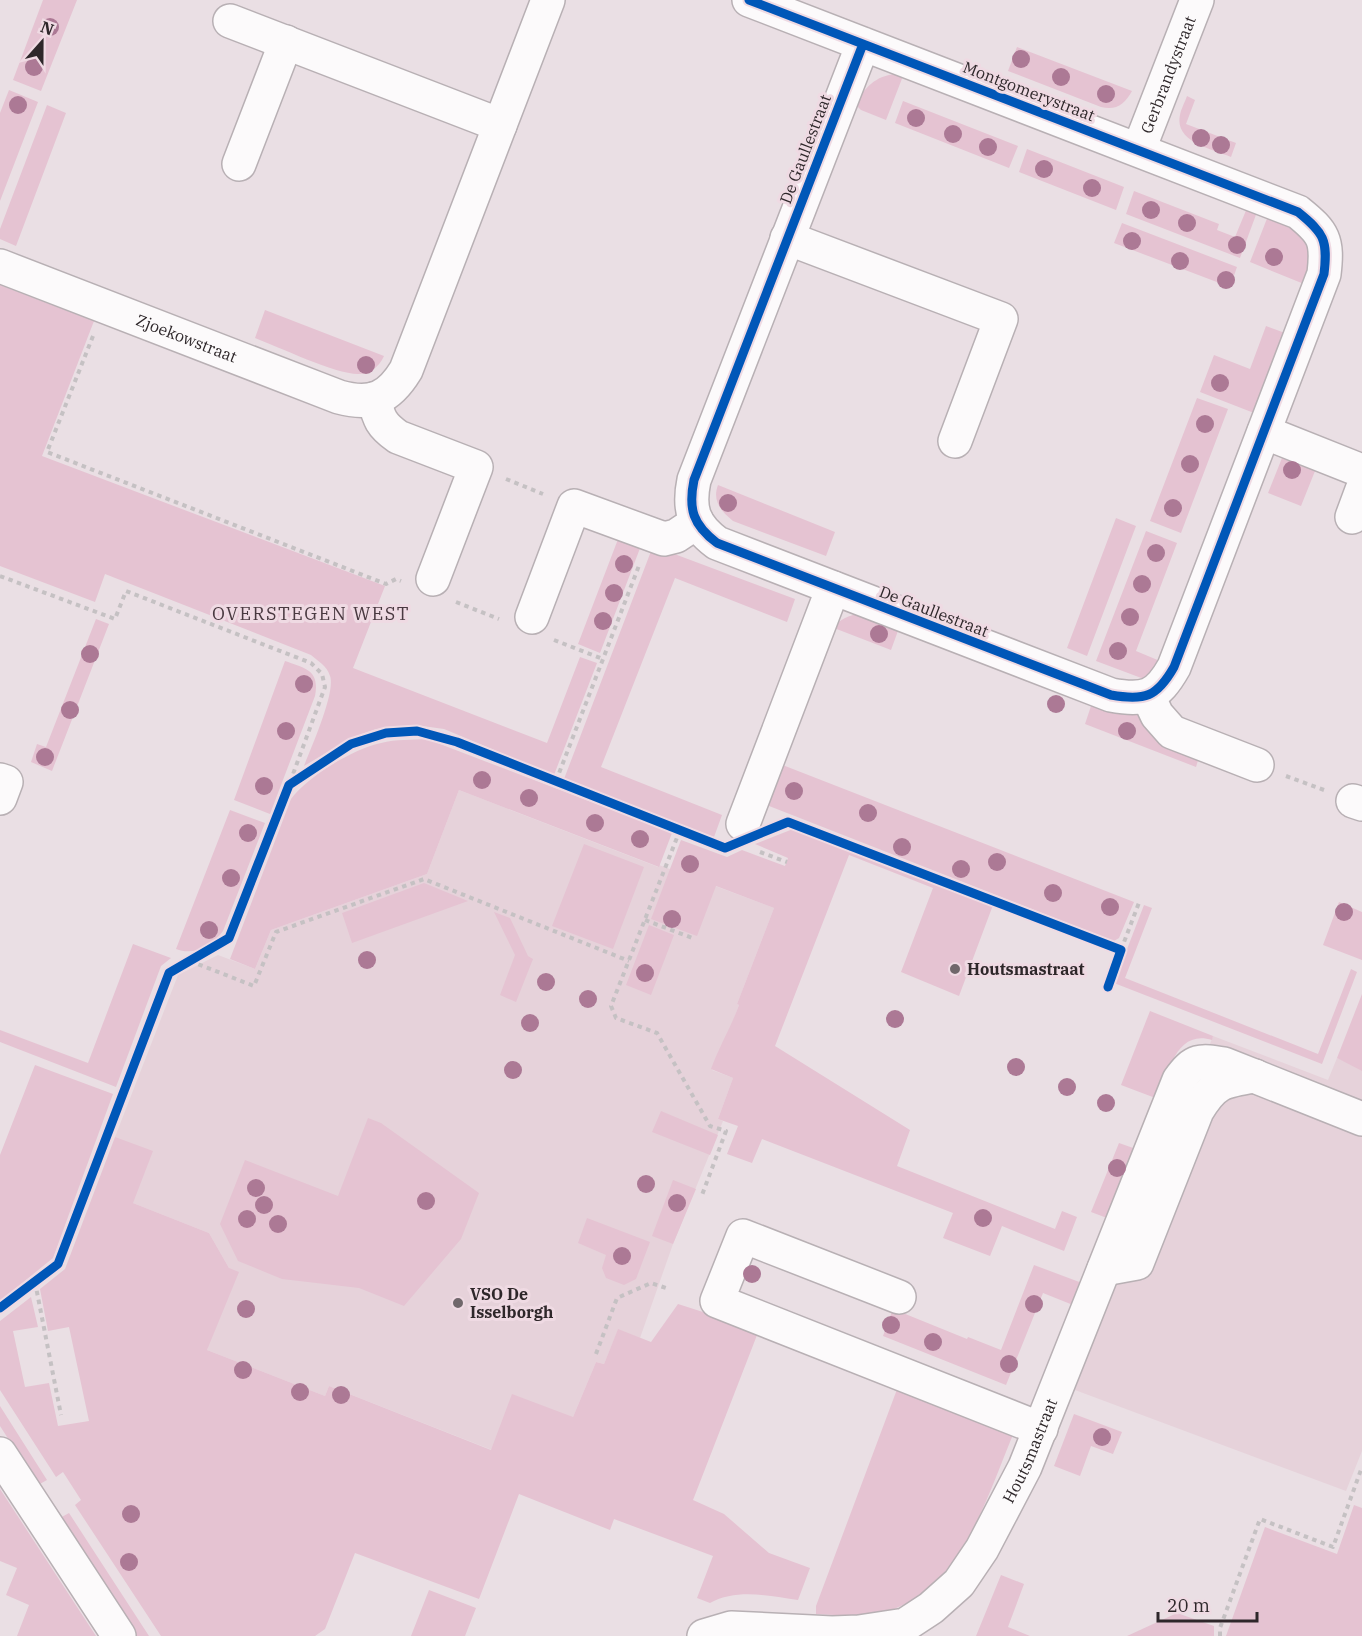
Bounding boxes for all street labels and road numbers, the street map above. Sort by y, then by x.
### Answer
street label: Gerbrandystraat [1136,13,1200,136]
street label: Montgomerystraat [960,57,1098,125]
street label: De Gaullestraat [775,91,835,206]
street label: Zjoekowstraat [133,310,240,367]
street label: De Gaullestraat [877,581,992,641]
street label: Houtsmastraat [998,1395,1061,1506]

